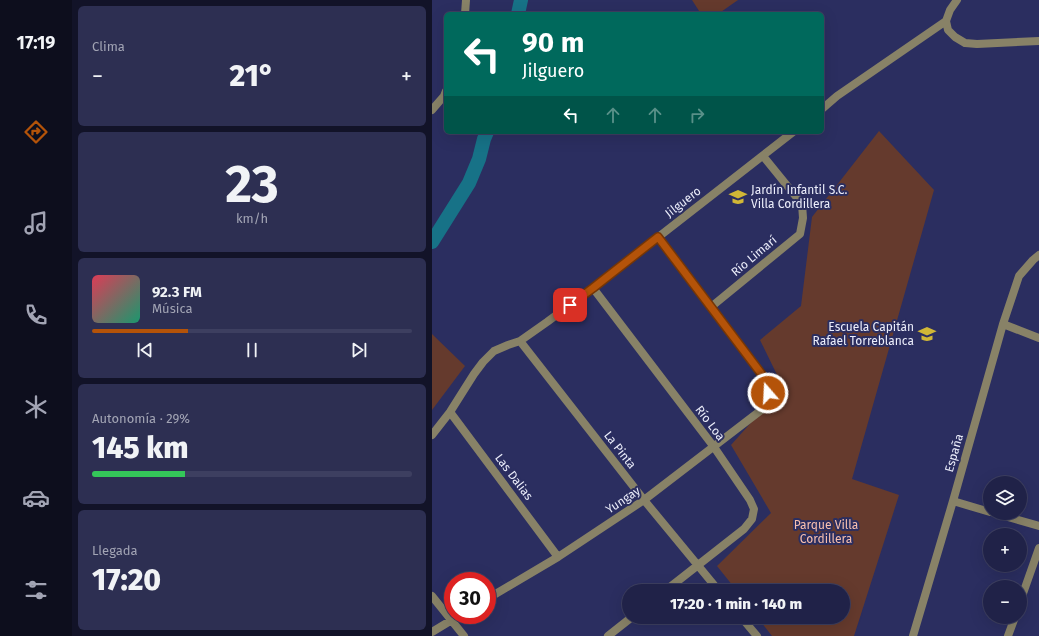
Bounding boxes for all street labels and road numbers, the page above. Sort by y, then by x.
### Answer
street label: Jilguero [662,184,704,220]
street label: Río Limarí [728,233,780,279]
street label: Río Loa [692,403,728,443]
street label: La Pinta [601,428,639,472]
street label: España [942,432,966,474]
street label: Las Dalias [492,451,536,503]
street label: Yungay [603,483,643,517]

